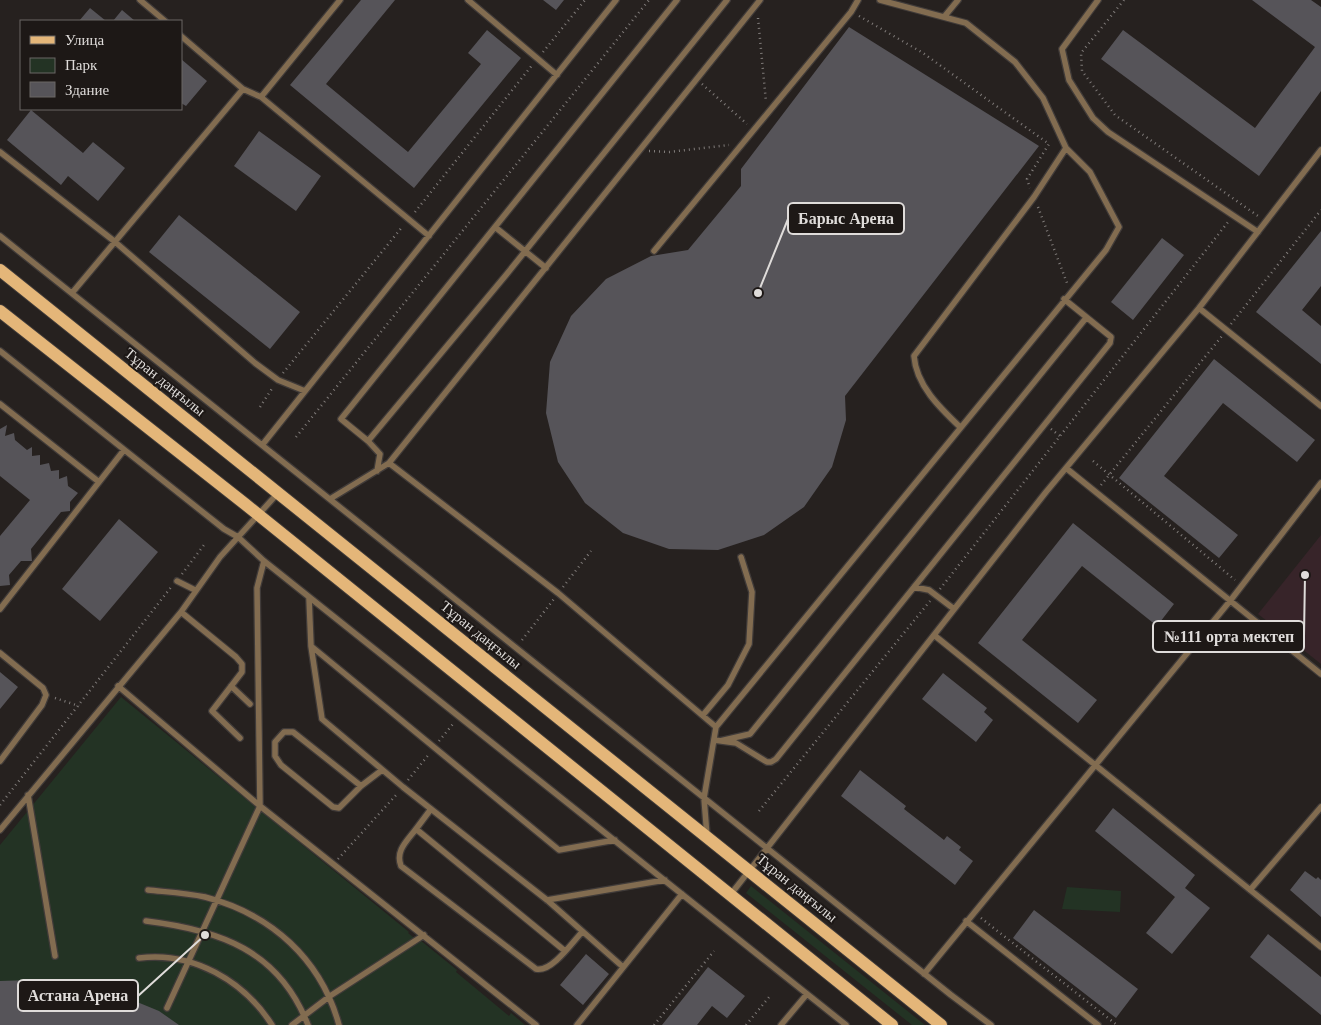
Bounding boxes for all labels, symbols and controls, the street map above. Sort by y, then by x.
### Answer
legend [20,20,182,110]
text: Улица [65,32,104,48]
text: Парк [65,57,98,73]
text: Здание [65,82,109,98]
callout: Барыс Арена [788,203,904,234]
text: Барыс Арена [798,210,894,228]
street label: Тұран даңғылы [122,345,208,419]
street label: Тұран даңғылы [438,598,524,672]
callout: №111 орта мектеп [1153,621,1304,652]
text: №111 орта мектеп [1164,628,1294,646]
street label: Тұран даңғылы [754,851,840,925]
callout: Астана Арена [18,980,138,1011]
text: Астана Арена [28,987,128,1005]

